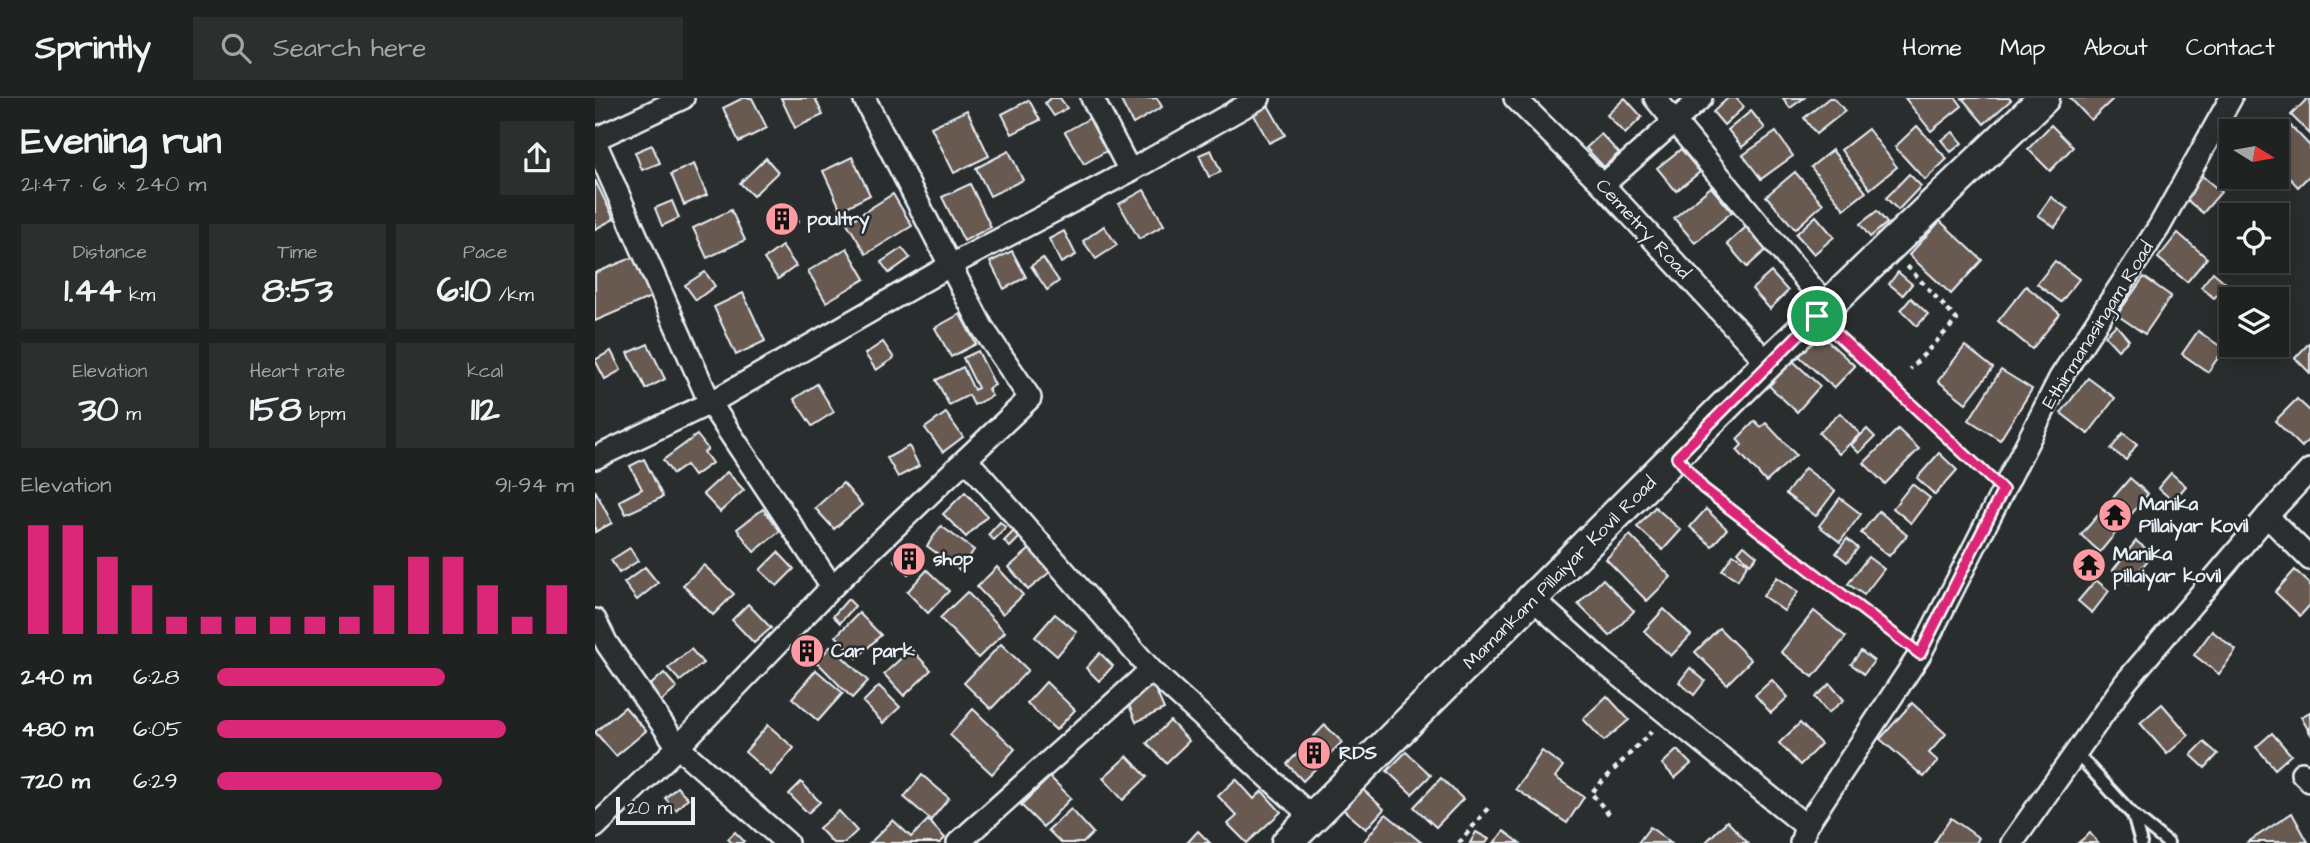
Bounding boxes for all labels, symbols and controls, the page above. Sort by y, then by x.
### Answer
search box [193,17,683,80]
text: Sprintly [35,25,151,71]
icon: search [217,29,255,67]
text: Search here [273,30,426,66]
text: Home [1902,31,1962,65]
text: Map [2000,31,2045,65]
text: About [2083,31,2148,65]
text: Contact [2186,31,2275,65]
text: Evening run [21,116,222,168]
north arrow [2219,119,2289,189]
map controls [2219,119,2289,357]
button: share [500,121,574,195]
text: 21:47 · 6 × 240 m [21,168,207,200]
street label: Cemetry Road [1589,173,1697,286]
building icon: poultry [763,200,801,238]
button: locate [2219,203,2289,273]
place label: poultry [807,206,870,234]
street label: Ethirmanasingam Road [2035,236,2161,414]
text: Distance [73,239,147,266]
text: Time [278,239,317,266]
text: Pace [463,239,507,266]
text: 1.44 [64,266,121,315]
text: 8:53 [262,266,333,315]
text: 6:10 [437,266,491,315]
text: km [121,282,155,309]
text: /km [491,282,534,309]
pin [1787,286,1847,346]
button: layers [2219,287,2289,357]
icon: arrive [1798,297,1836,335]
text: Elevation [72,358,147,385]
text: Heart rate [250,358,345,385]
text: kcal [467,358,503,385]
text: 30 [79,385,119,434]
text: 158 [250,385,302,434]
text: 112 [471,385,500,434]
text: m [119,401,141,428]
text: bpm [302,401,345,428]
text: Elevation [21,469,112,501]
text: 91–94 m [495,469,574,501]
street label: Mamankam Pillaiyar Kovil Road [1457,470,1664,677]
place label: Manika Pillaiyar Kovil [2139,491,2249,541]
temple icon: Manika Pillaiyar Kovil [2096,496,2134,534]
building icon: shop [890,540,928,578]
place label: Manika pillaiyar kovil [2113,541,2221,591]
place label: shop [933,546,974,573]
temple icon: Manika pillaiyar kovil [2070,546,2108,584]
building icon: Car park [788,632,826,670]
place label: Car park [831,638,915,665]
text: 240 m [21,661,91,693]
text: 6:28 [133,661,179,693]
text: 480 m [21,713,93,745]
text: 6:05 [133,713,182,745]
building icon: RDS [1295,734,1333,772]
place label: RDS [1339,740,1377,767]
text: 720 m [21,765,90,797]
text: 6:29 [133,765,178,797]
scale bar [616,794,695,826]
text: 20 m [627,795,672,822]

